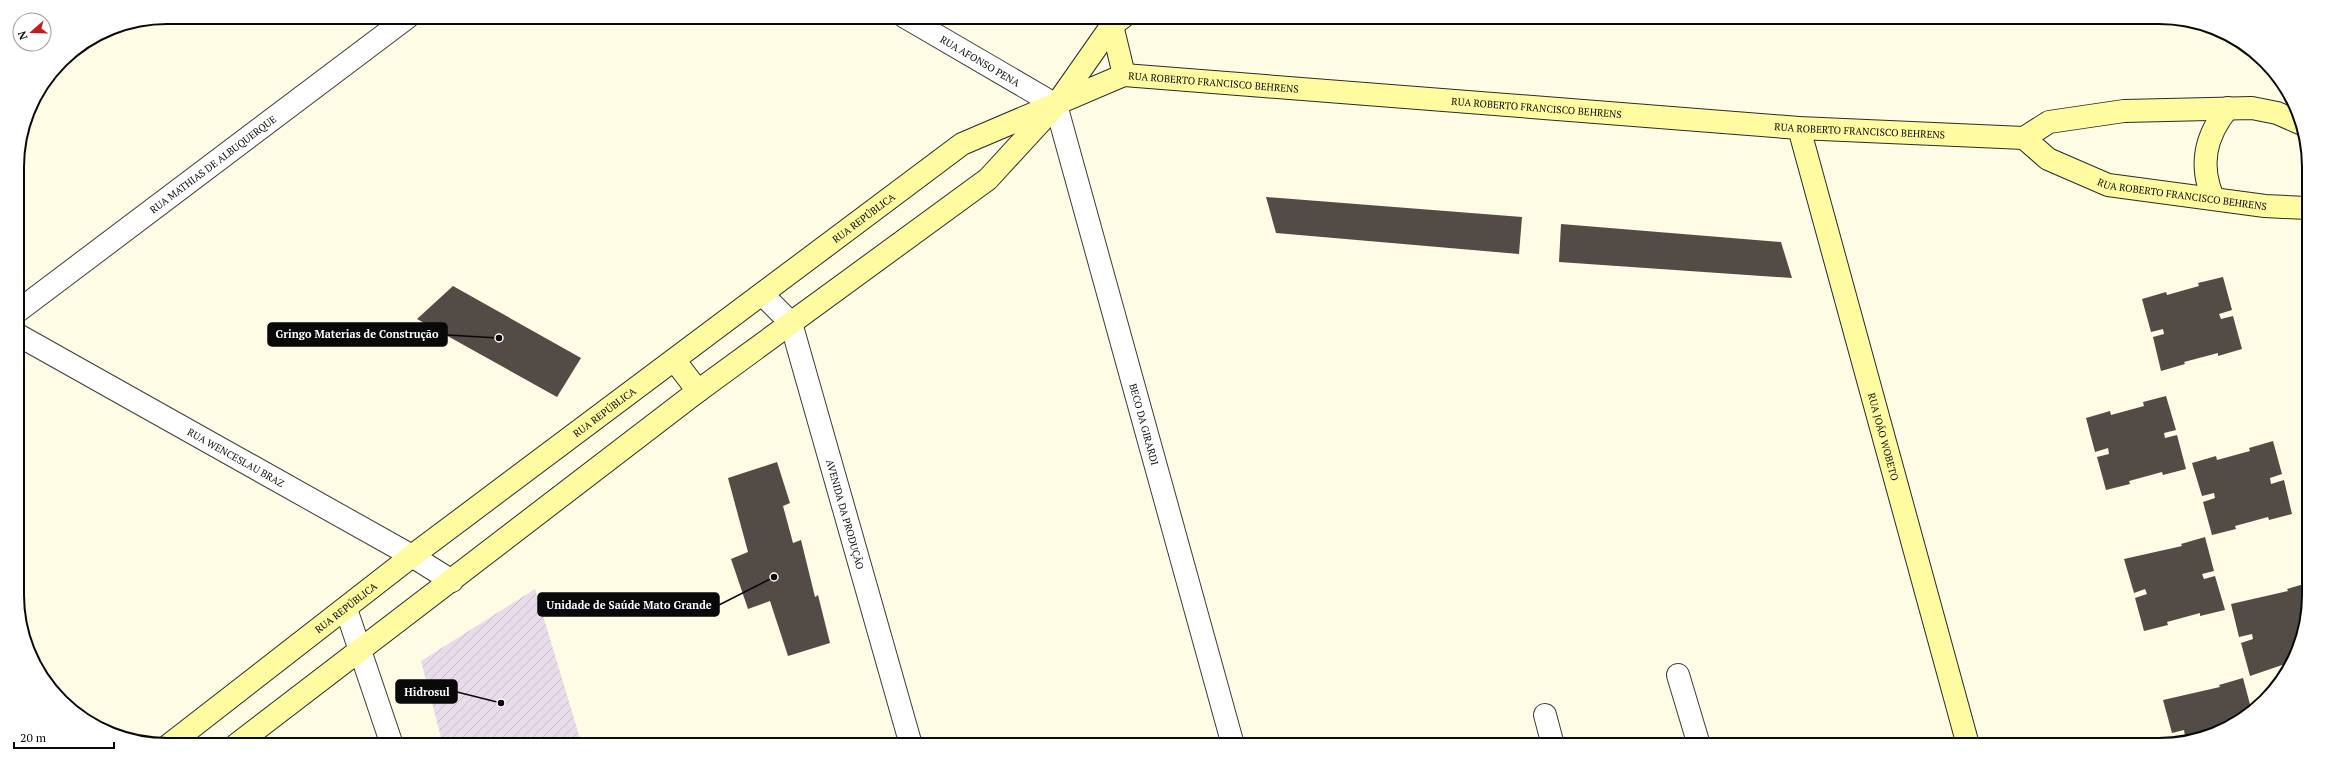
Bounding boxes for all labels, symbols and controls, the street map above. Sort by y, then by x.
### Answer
north arrow [12,12,52,52]
text: N [14,28,31,42]
street label: RUA AFONSO PENA [938,33,1022,90]
street label: RUA ROBERTO FRANCISCO BEHRENS [1128,69,1299,96]
street label: RUA ROBERTO FRANCISCO BEHRENS [1451,95,1622,121]
street label: RUA MATHIAS DE ALBUQUERQUE [147,113,279,216]
street label: RUA ROBERTO FRANCISCO BEHRENS [1774,120,1945,141]
street label: RUA ROBERTO FRANCISCO BEHRENS [2095,175,2268,213]
street label: RUA REPÚBLICA [830,190,898,246]
callout: Gringo Materias de Construção [268,323,447,346]
text: Gringo Materias de Construção [275,327,439,341]
street label: BECO DA GIRARDI [1126,382,1161,467]
street label: RUA REPÚBLICA [570,385,639,440]
street label: RUA JOÃO WOBETO [1865,391,1901,482]
street label: RUA WENCESLAU BRAZ [185,425,287,490]
street label: AVENIDA DA PRODUÇÃO [823,458,867,571]
street label: RUA REPÚBLICA [312,580,380,636]
callout: Unidade de Saúde Mato Grande [538,593,719,616]
text: Unidade de Saúde Mato Grande [546,598,712,612]
callout: Hidrosul [396,680,457,703]
text: Hidrosul [404,685,450,699]
scale bar [14,724,114,750]
text: 20 m [20,730,47,745]

